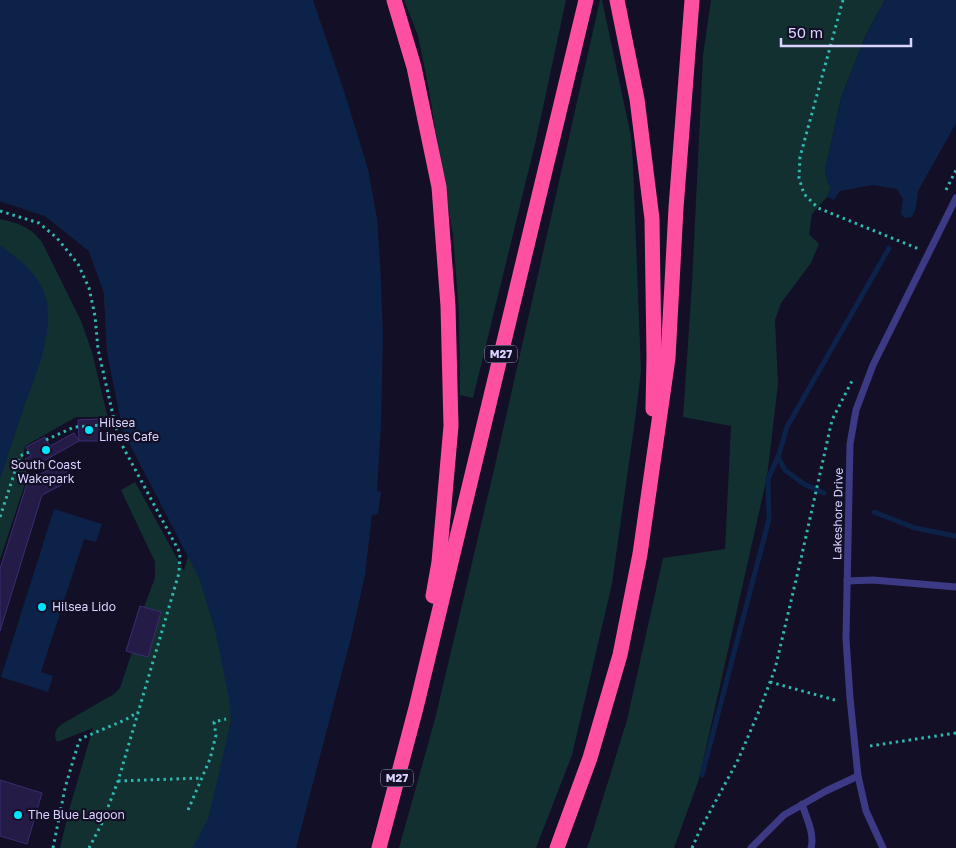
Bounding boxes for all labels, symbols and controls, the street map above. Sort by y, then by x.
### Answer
scale bar [781,15,911,47]
text: 50 m [788,23,823,41]
road number: M27 [485,346,517,362]
place label: Hilsea Lines Cafe [99,415,159,444]
marker: Hilsea Lines Cafe [83,424,95,436]
marker: South Coast Wakepark [40,444,52,456]
place label: South Coast Wakepark [11,457,82,486]
street label: Lakeshore Drive [829,468,846,560]
place label: Hilsea Lido [52,599,116,614]
marker: Hilsea Lido [36,601,48,613]
road number: M27 [381,770,413,786]
place label: The Blue Lagoon [28,807,125,822]
marker: The Blue Lagoon [12,809,24,821]

